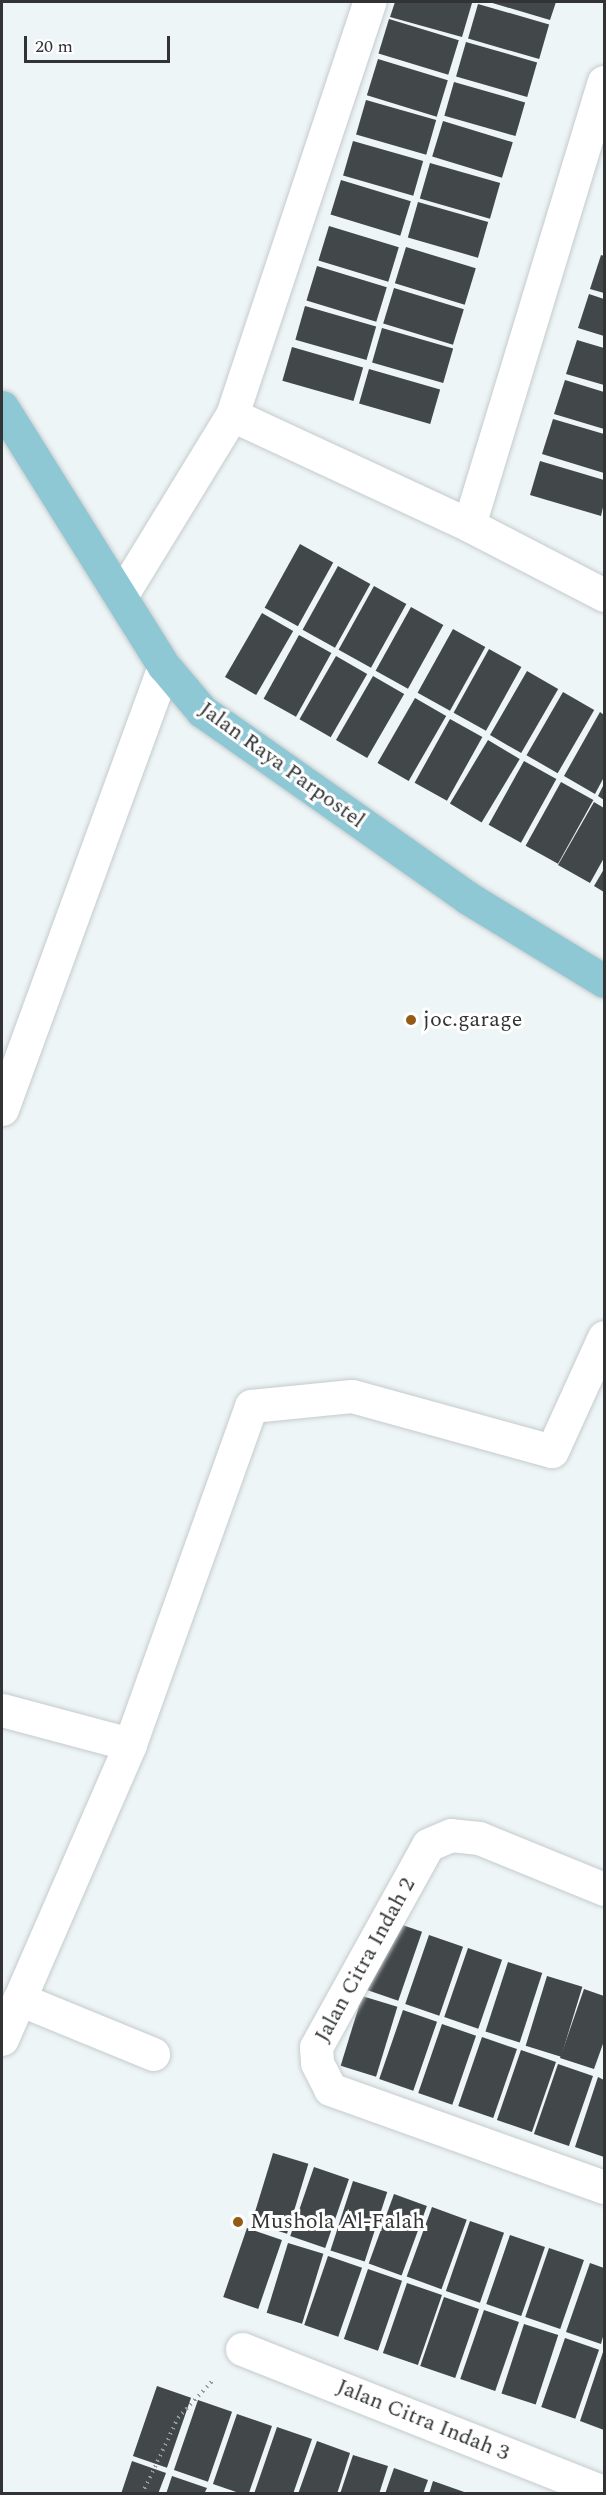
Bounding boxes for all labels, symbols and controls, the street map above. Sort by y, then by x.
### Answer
scale bar [27,24,172,62]
text: 20 m [35,33,73,60]
street label: Jalan Raya Parpostel [194,696,370,834]
place label: joc.garage [423,1007,522,1033]
marker: joc.garage [404,1013,418,1027]
street label: Jalan Citra Indah 2 [309,1873,421,2047]
place label: Mushola Al-Falah [250,2209,425,2235]
marker: Mushola Al-Falah [231,2215,245,2229]
street label: Jalan Citra Indah 3 [333,2373,513,2467]

